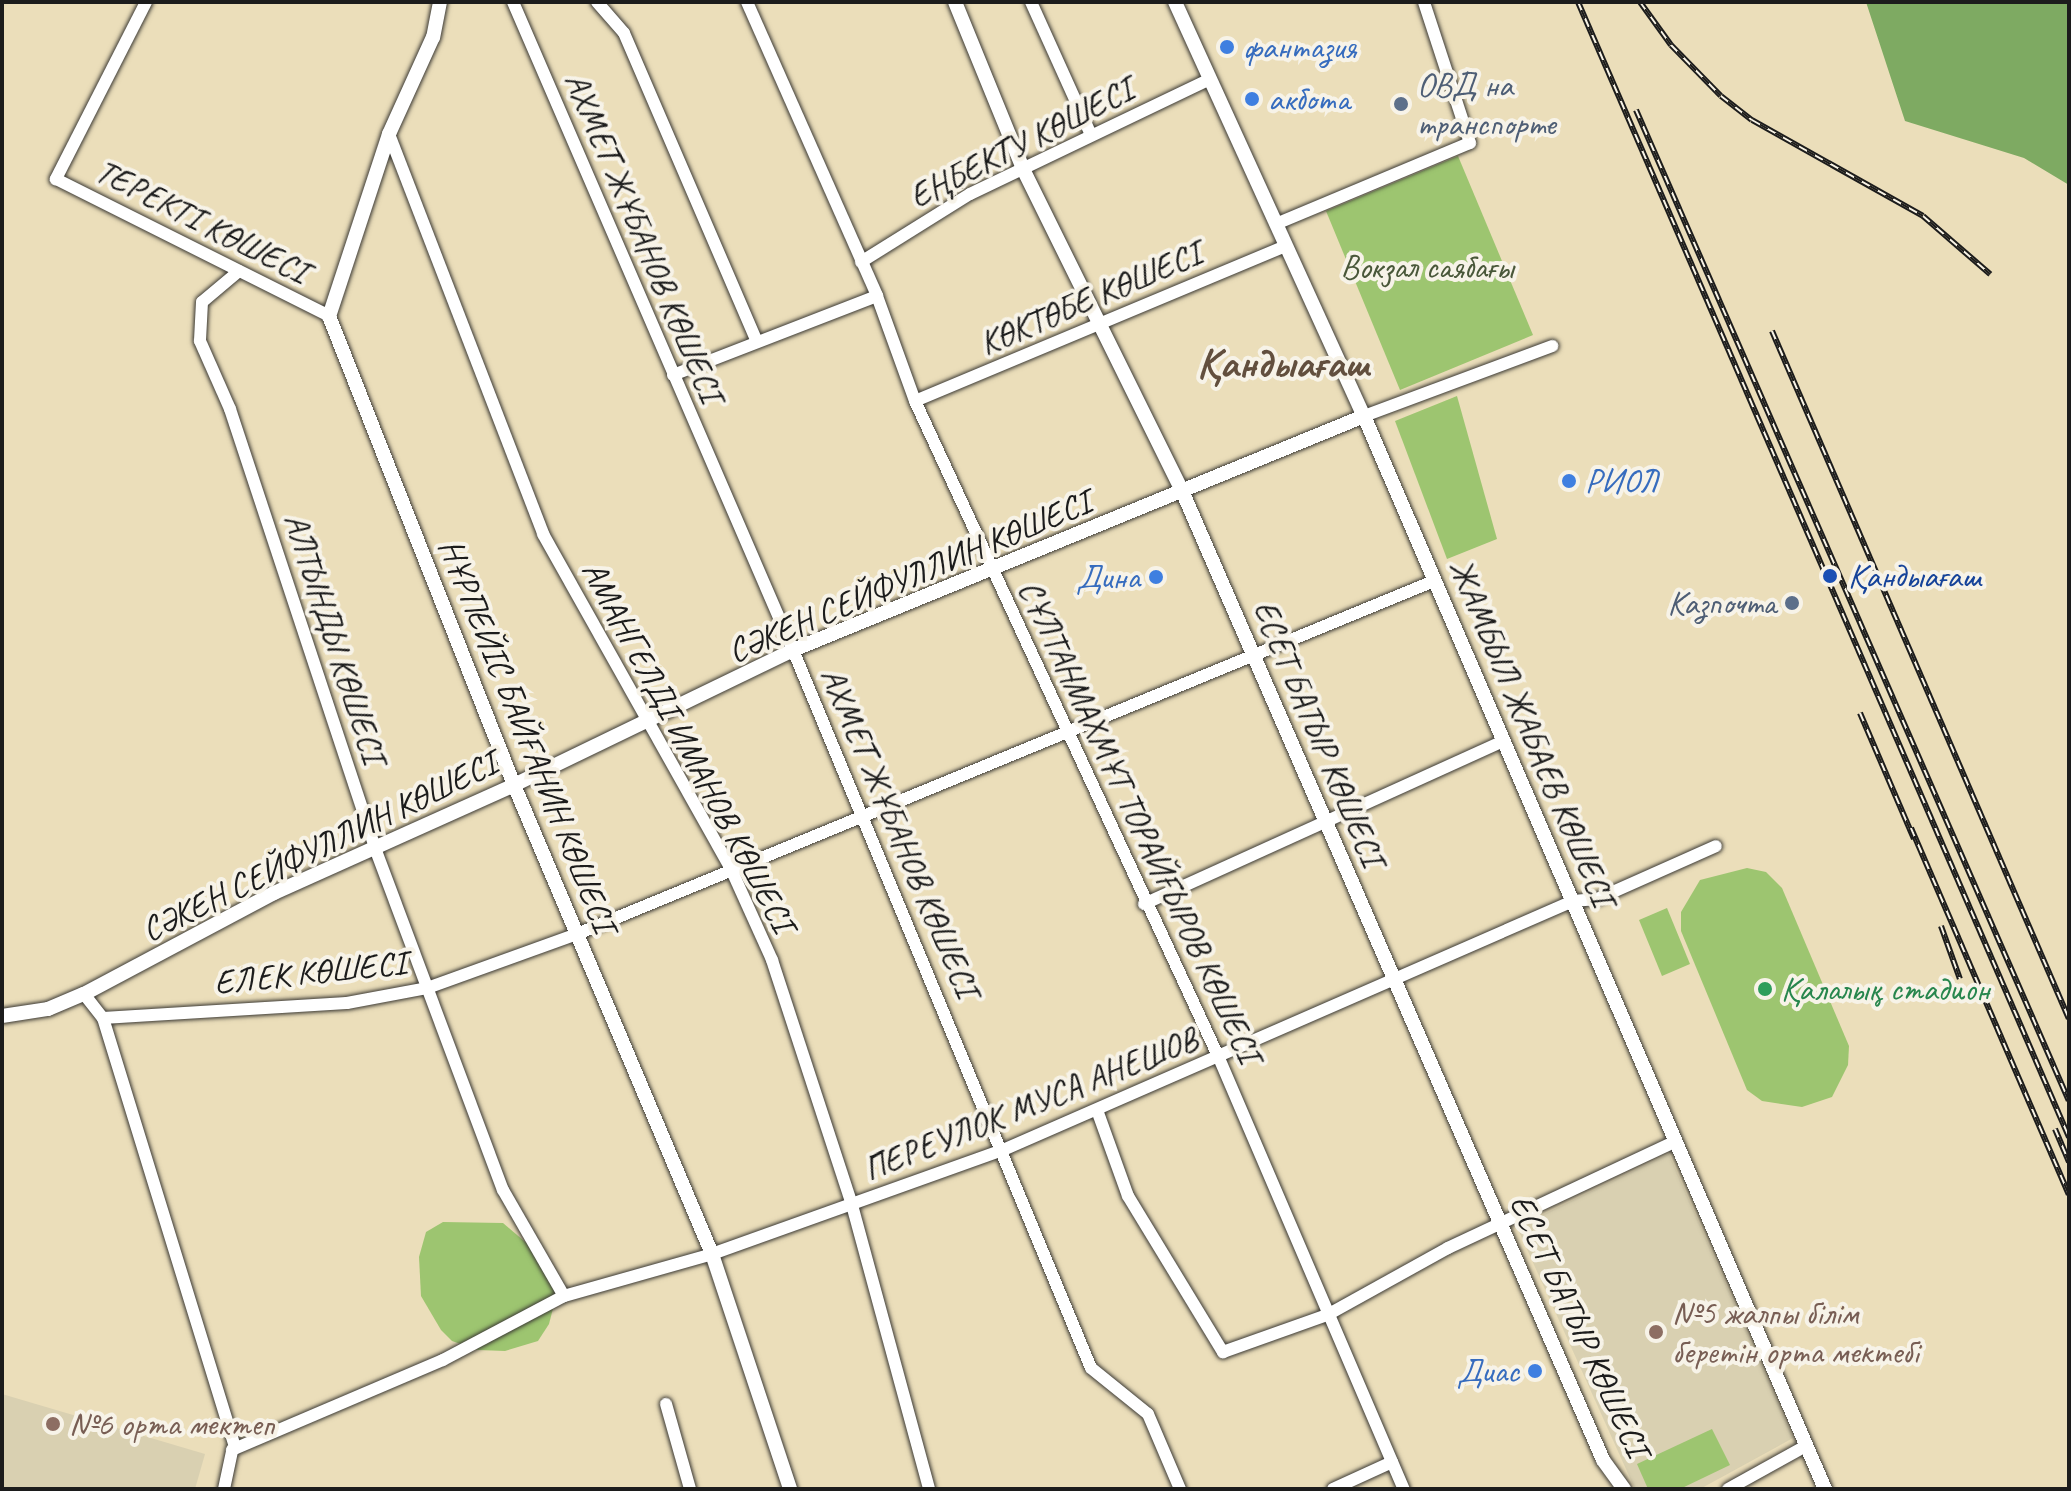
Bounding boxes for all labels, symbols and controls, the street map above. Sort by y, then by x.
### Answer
place label: фантазия [1243,27,1356,67]
marker: фантазия [1218,38,1236,56]
place label: ОВД на транспорте [1417,64,1555,144]
street label: АХМЕТ ЖҰБАНОВ КӨШЕСІ [556,66,732,408]
street label: ЕҢБЕКТУ КӨШЕСІ [902,69,1140,217]
place label: акбота [1268,79,1350,119]
marker: акбота [1243,90,1261,108]
marker: ОВД на транспорте [1392,95,1410,113]
street label: ТЕРЕКТІ КӨШЕСІ [89,150,315,292]
street label: КӨКТӨБЕ КӨШЕСІ [973,233,1207,363]
park label: Вокзал саябағы [1341,247,1513,287]
district label: Қандыағаш [1197,339,1369,389]
place label: РИОЛ [1585,461,1658,501]
marker: РИОЛ [1560,472,1578,490]
street label: СӘКЕН СЕЙФУЛЛИН КӨШЕСІ [722,481,1096,671]
street label: АЛТЫНДЫ КӨШЕСІ [275,508,395,768]
street label: НҰРПЕЙІС БАЙҒАНИН КӨШЕСІ [431,533,625,937]
street label: ЖАМБЫЛ ЖАБАЕВ КӨШЕСІ [1440,552,1624,912]
street label: АМАНГЕЛДІ ИМАНОВ КӨШЕСІ [574,554,804,938]
place label: Қандыағаш [1848,556,1981,596]
place label: Дина [1076,557,1140,597]
marker: Қандыағаш [1819,565,1841,587]
marker: Дина [1147,568,1165,586]
street label: СҰЛТАНМАХМҰТ ТОРАЙҒЫРОВ КӨШЕСІ [1010,573,1270,1069]
place label: Казпочта [1668,583,1776,623]
street label: ЕСЕТ БАТЫР КӨШЕСІ [1245,594,1393,872]
marker: Казпочта [1783,594,1801,612]
street label: АХМЕТ ЖҰБАНОВ КӨШЕСІ [812,661,988,1003]
street label: СӘКЕН СЕЙФУЛЛИН КӨШЕСІ [135,742,503,950]
street label: ЕЛЕК КӨШЕСІ [212,942,408,1002]
place label: Қалалық стадион [1781,969,1990,1009]
marker: Қалалық стадион [1756,980,1774,998]
street label: ПЕРЕУЛОК МУСА АНЕШОВ [858,1019,1202,1189]
street label: ЕСЕТ БАТЫР КӨШЕСІ [1502,1188,1658,1462]
place label: №5 жалпы білім беретін орта мектебі [1672,1292,1921,1372]
marker: №5 жалпы білім беретін орта мектебі [1647,1323,1665,1341]
place label: Диас [1457,1351,1519,1391]
marker: Диас [1526,1362,1544,1380]
place label: №6 орта мектеп [69,1404,273,1444]
marker: №6 орта мектеп [44,1415,62,1433]

